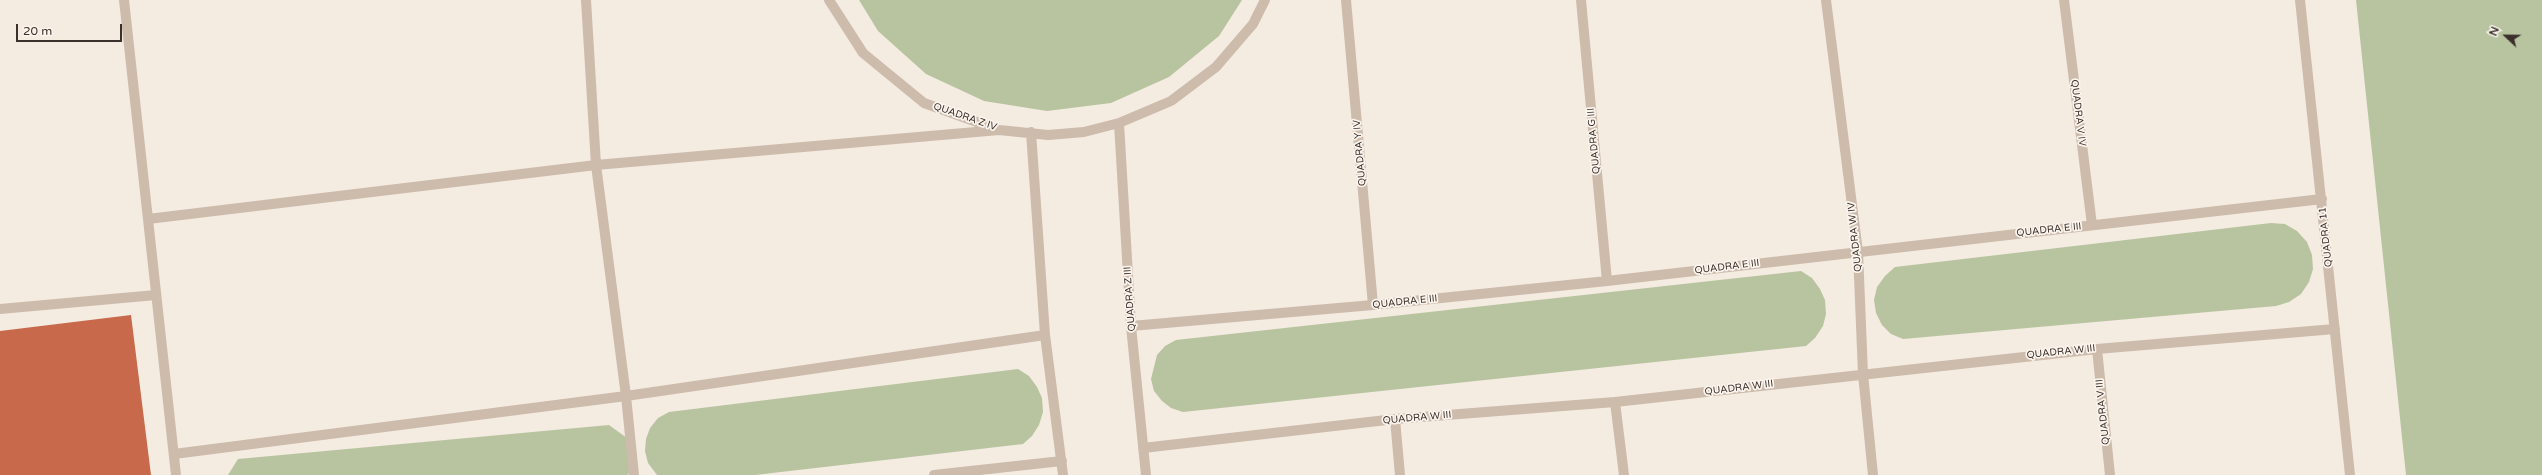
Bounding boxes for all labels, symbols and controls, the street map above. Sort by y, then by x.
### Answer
scale bar [18,16,124,42]
north arrow [2486,16,2526,56]
text: 20 m [23,24,52,38]
text: N [2487,25,2502,38]
street label: QUADRA V IV [2068,79,2088,147]
street label: QUADRA Z IV [932,101,998,133]
street label: QUADRA G III [1585,107,1603,175]
street label: QUADRA Y IV [1351,119,1369,187]
street label: QUADRA W IV [1845,201,1865,273]
street label: QUADRA 11 [2317,206,2335,268]
street label: QUADRA E III [2016,221,2082,239]
street label: QUADRA E III [1694,257,1760,277]
street label: QUADRA Z III [1122,266,1138,332]
street label: QUADRA E III [1372,293,1438,311]
street label: QUADRA W III [2026,342,2096,362]
street label: QUADRA W III [1704,378,1774,398]
street label: QUADRA V III [2094,379,2112,445]
street label: QUADRA W III [1382,409,1452,427]

